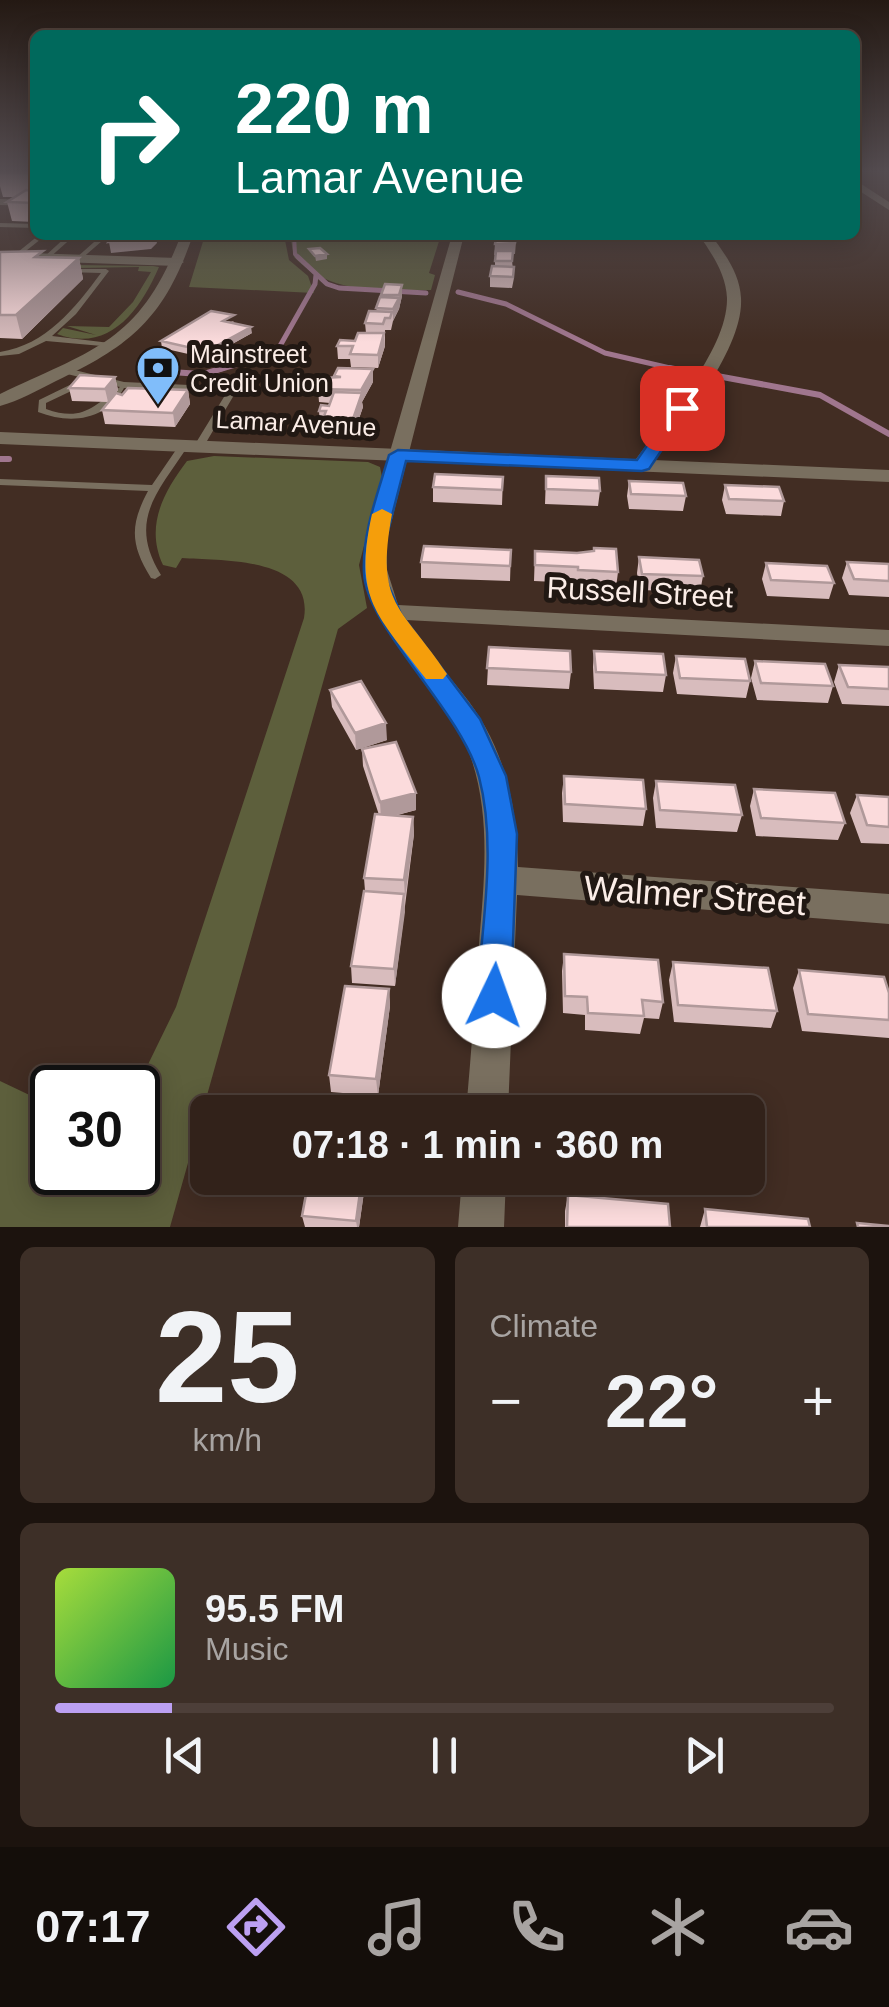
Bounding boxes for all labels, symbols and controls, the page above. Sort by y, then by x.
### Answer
icon: right [70,70,200,200]
text: 220 m [235,70,433,148]
text: Lamar Avenue [235,152,524,203]
place label: Mainstreet Credit Union [190,340,329,397]
bank icon: Mainstreet Credit Union [135,345,181,406]
pin [640,366,725,451]
icon: arrive [655,381,710,436]
street label: Lamar Avenue [215,405,377,441]
street label: Russell Street [546,571,735,613]
street label: Walmer Street [583,868,808,922]
position arrow [442,944,546,1048]
speed limit sign: 30 [30,1065,160,1195]
text: 07:18 · 1 min · 360 m [292,1124,663,1166]
text: 25 [155,1284,300,1430]
text: Climate [490,1308,598,1344]
text: 22° [605,1359,718,1443]
text: − [490,1370,522,1432]
text: + [802,1370,834,1432]
text: km/h [193,1422,262,1458]
text: 95.5 FM [205,1588,344,1630]
text: Music [205,1631,289,1667]
icon: previous [157,1728,212,1783]
icon: pause [417,1728,472,1783]
icon: next [677,1728,732,1783]
icon: directions [221,1892,291,1962]
icon: music [362,1892,432,1962]
icon: phone [502,1892,572,1962]
icon: climate [643,1892,713,1962]
icon: car [784,1892,854,1962]
text: 07:17 [35,1901,150,1952]

